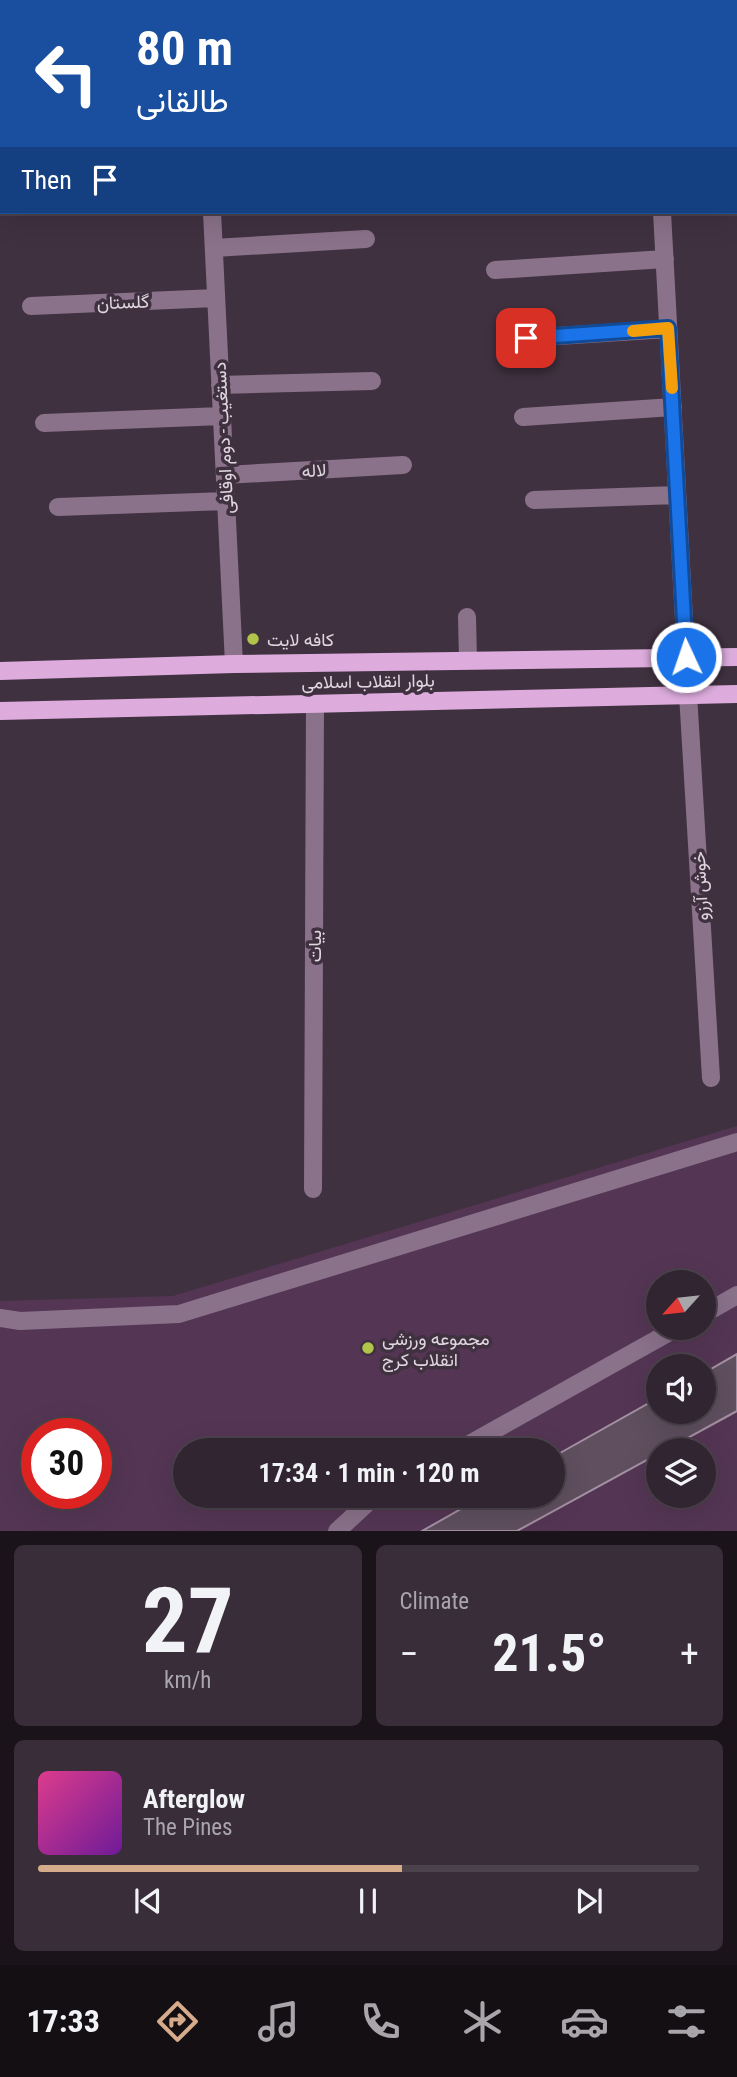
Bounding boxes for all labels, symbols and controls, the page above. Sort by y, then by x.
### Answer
text: 80 m [136,20,233,77]
icon: left [21,28,112,119]
text: طالقانی [136,82,229,120]
icon: arrive [86,161,124,199]
text: Then [21,165,72,195]
street label: گلستان [96,291,150,313]
pin [496,308,556,368]
icon: arrive [507,319,545,357]
street label: دستغیب - دوم اوقافی [209,361,239,514]
street label: لاله [301,459,327,481]
position arrow [649,620,723,694]
place label: کافه لایت [267,629,334,650]
marker: کافه لایت [245,631,261,647]
street label: بلوار انقلاب اسلامی [301,669,435,694]
street label: خوش آرزو [688,851,713,921]
street label: بیات [304,930,325,962]
north arrow [646,1270,716,1340]
map controls [646,1270,716,1508]
place label: مجموعه ورزشی انقلاب کرج [382,1328,490,1372]
marker: مجموعه ورزشی انقلاب کرج [360,1340,376,1356]
button: sound [646,1354,716,1424]
speed limit sign: 30 [21,1418,112,1509]
button: layers [646,1438,716,1508]
text: 17:34 · 1 min · 120 m [259,1458,479,1488]
text: 27 [142,1568,234,1674]
text: Climate [400,1588,469,1615]
text: 21.5° [492,1623,606,1684]
text: − [400,1632,419,1676]
text: + [680,1632,699,1676]
text: km/h [164,1667,211,1694]
text: Afterglow [143,1784,245,1814]
text: The Pines [143,1814,233,1841]
icon: previous [129,1882,167,1920]
icon: pause [349,1882,387,1920]
icon: next [570,1882,608,1920]
icon: directions [153,1997,202,2046]
icon: music [254,1997,303,2046]
icon: phone [356,1997,405,2046]
icon: climate [458,1997,507,2046]
icon: car [560,1997,609,2046]
icon: filters [662,1997,711,2046]
text: 17:33 [26,2002,100,2040]

